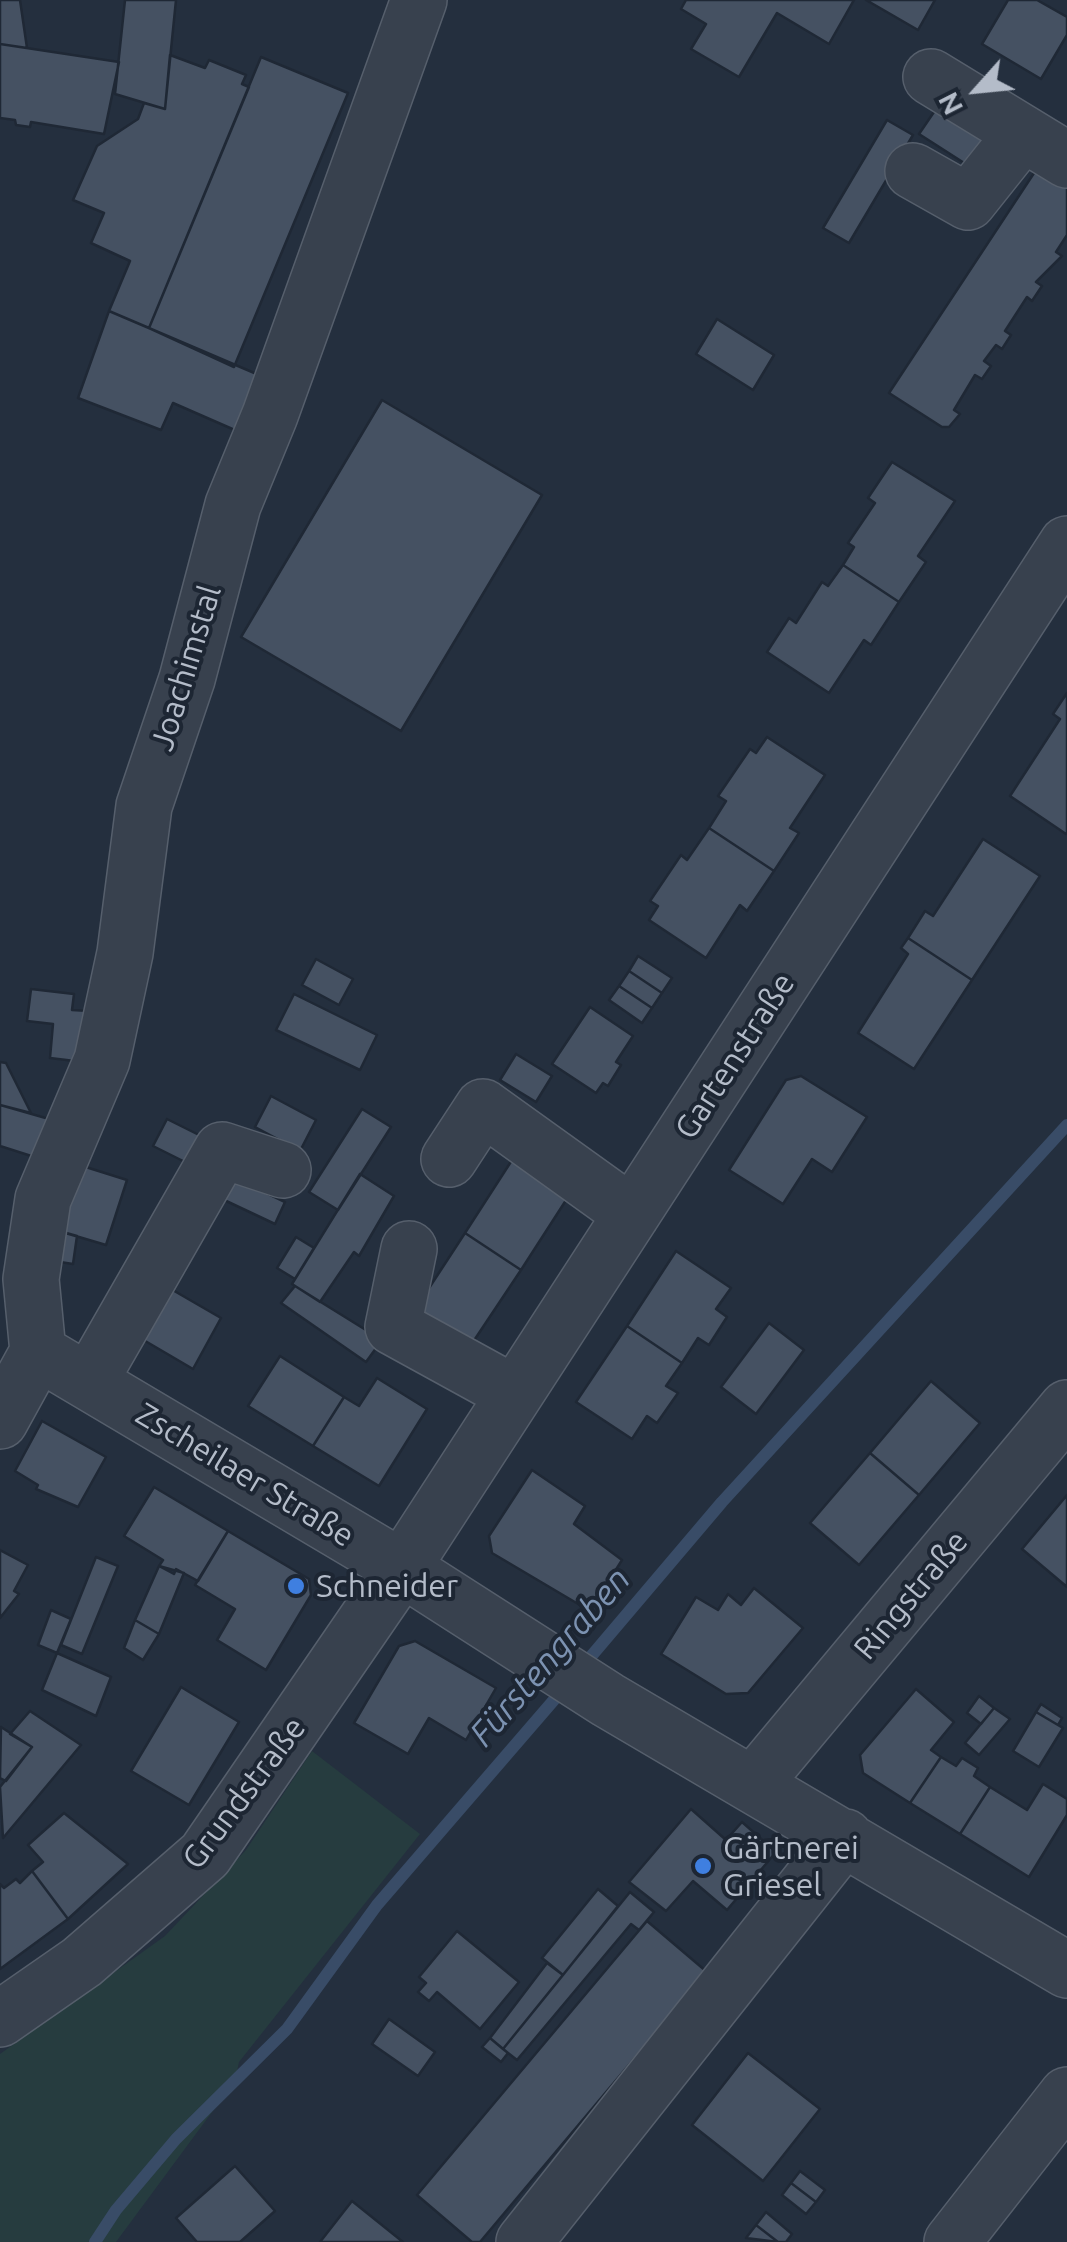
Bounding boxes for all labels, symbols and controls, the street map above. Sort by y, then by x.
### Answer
north arrow [927,40,1027,140]
text: N [931,88,968,120]
street label: Joachimstal [143,581,229,755]
street label: Gartenstraße [667,966,803,1146]
street label: Zscheilaer Straße [129,1395,361,1555]
street label: Ringstraße [846,1523,976,1667]
water label: Fürstengraben [461,1559,639,1755]
place label: Schneider [316,1567,458,1605]
marker: Schneider [285,1575,307,1597]
street label: Grundstraße [174,1709,314,1877]
place label: Gärtnerei Griesel [723,1829,859,1904]
marker: Gärtnerei Griesel [692,1855,714,1877]

